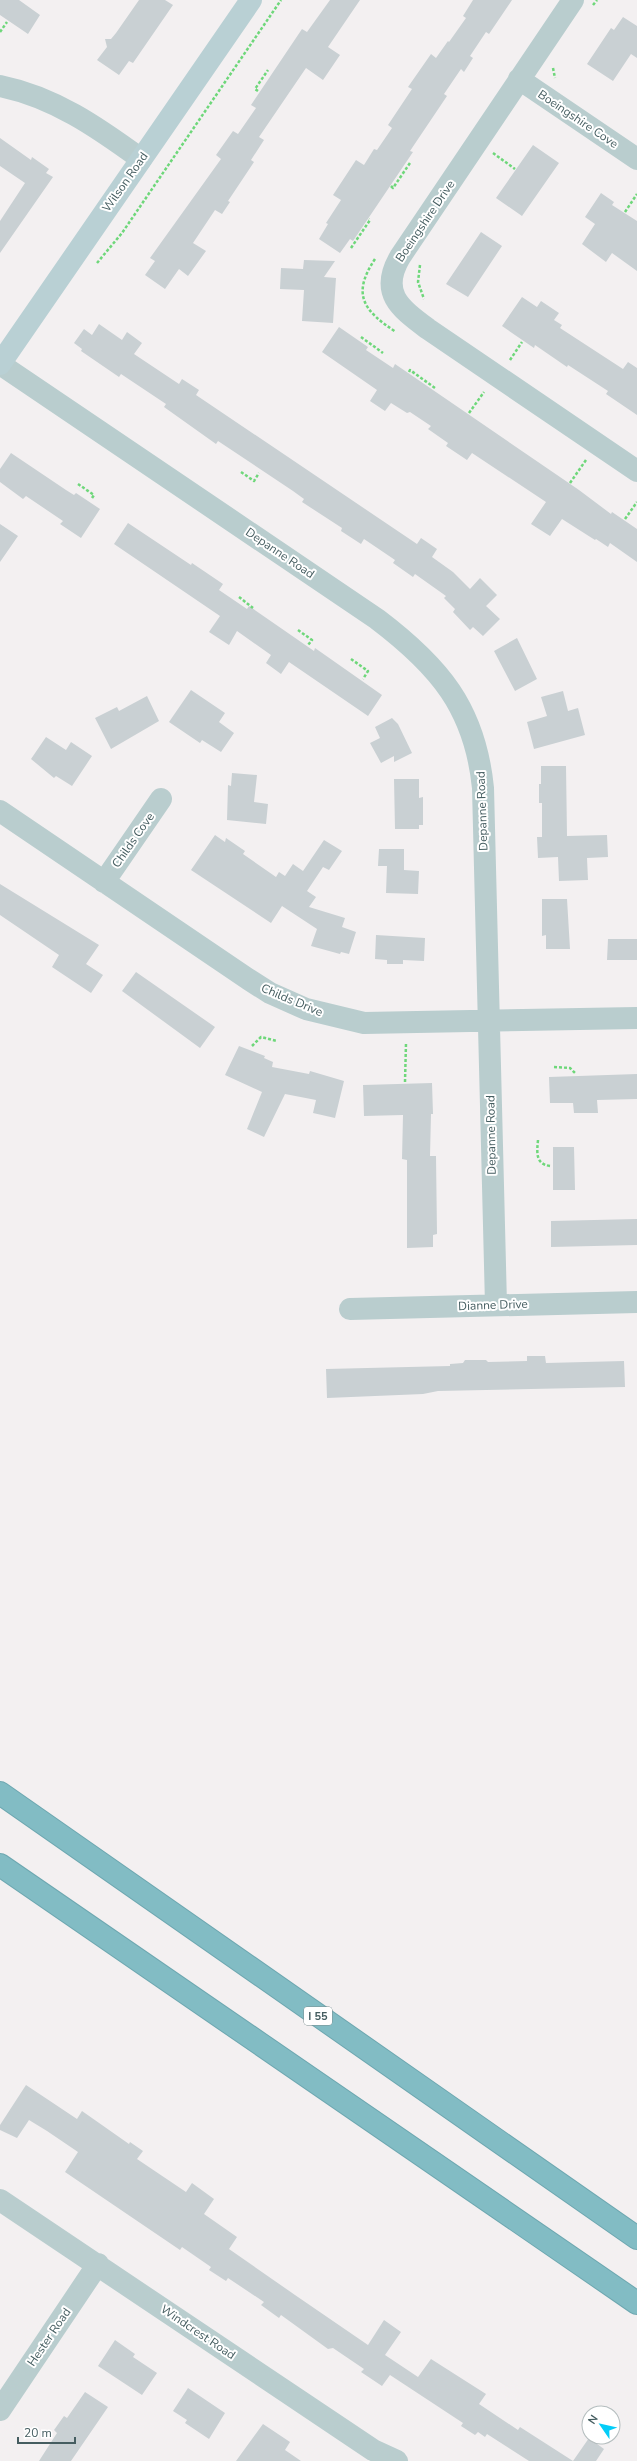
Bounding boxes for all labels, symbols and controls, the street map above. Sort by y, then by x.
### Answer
street label: Boeingshire Cove [535,86,621,152]
street label: Wilson Road [98,149,152,215]
street label: Boeingshire Drive [392,177,458,265]
street label: Depanne Road [243,524,317,582]
street label: Depanne Road [473,771,491,851]
street label: Childs Cove [108,809,158,871]
street label: Childs Drive [259,980,325,1020]
street label: Depanne Road [482,1095,500,1175]
street label: Dianne Drive [458,1296,528,1314]
road number: I 55 [304,2007,332,2025]
street label: Windcrest Road [158,2301,238,2363]
street label: Hester Road [24,2305,74,2369]
north arrow [581,2405,621,2445]
text: N [585,2412,602,2427]
scale bar [18,2419,75,2445]
text: 20 m [24,2425,52,2441]

